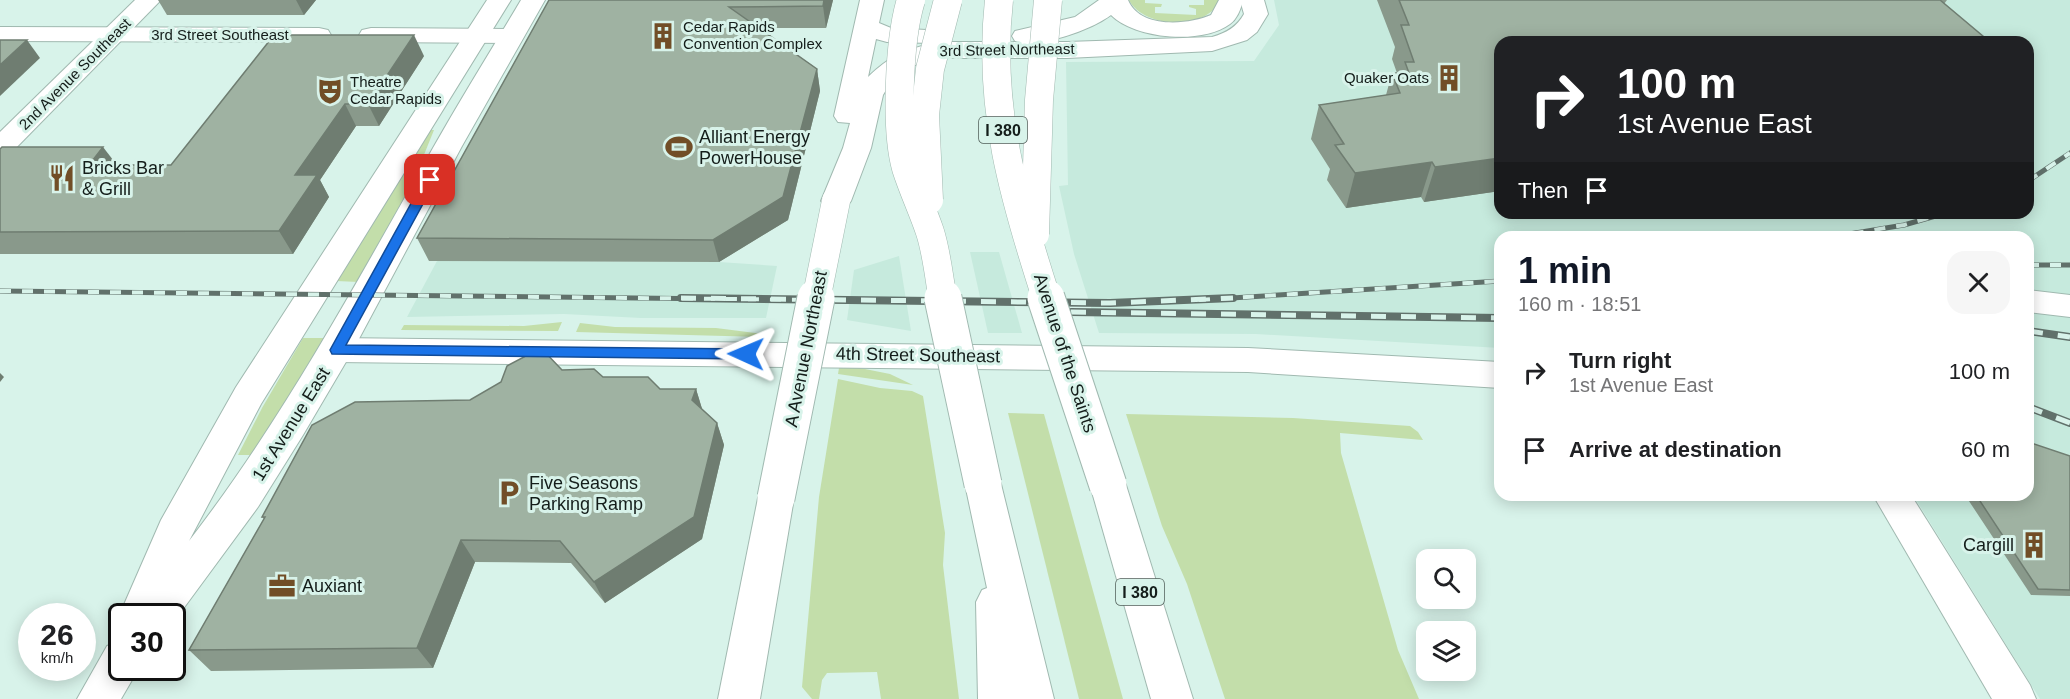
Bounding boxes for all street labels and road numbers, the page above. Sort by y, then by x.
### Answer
street label: 2nd Avenue Southeast [15,14,135,133]
street label: 3rd Street Southeast [151,26,290,43]
street label: 3rd Street Northeast [939,40,1075,59]
road number: I 380 [979,117,1027,143]
street label: A Avenue Northeast [781,269,831,429]
street label: Avenue of the Saints [1030,271,1100,435]
street label: 4th Street Southeast [836,344,1000,366]
street label: 1st Avenue East [248,364,334,484]
road number: I 380 [1116,579,1164,605]

